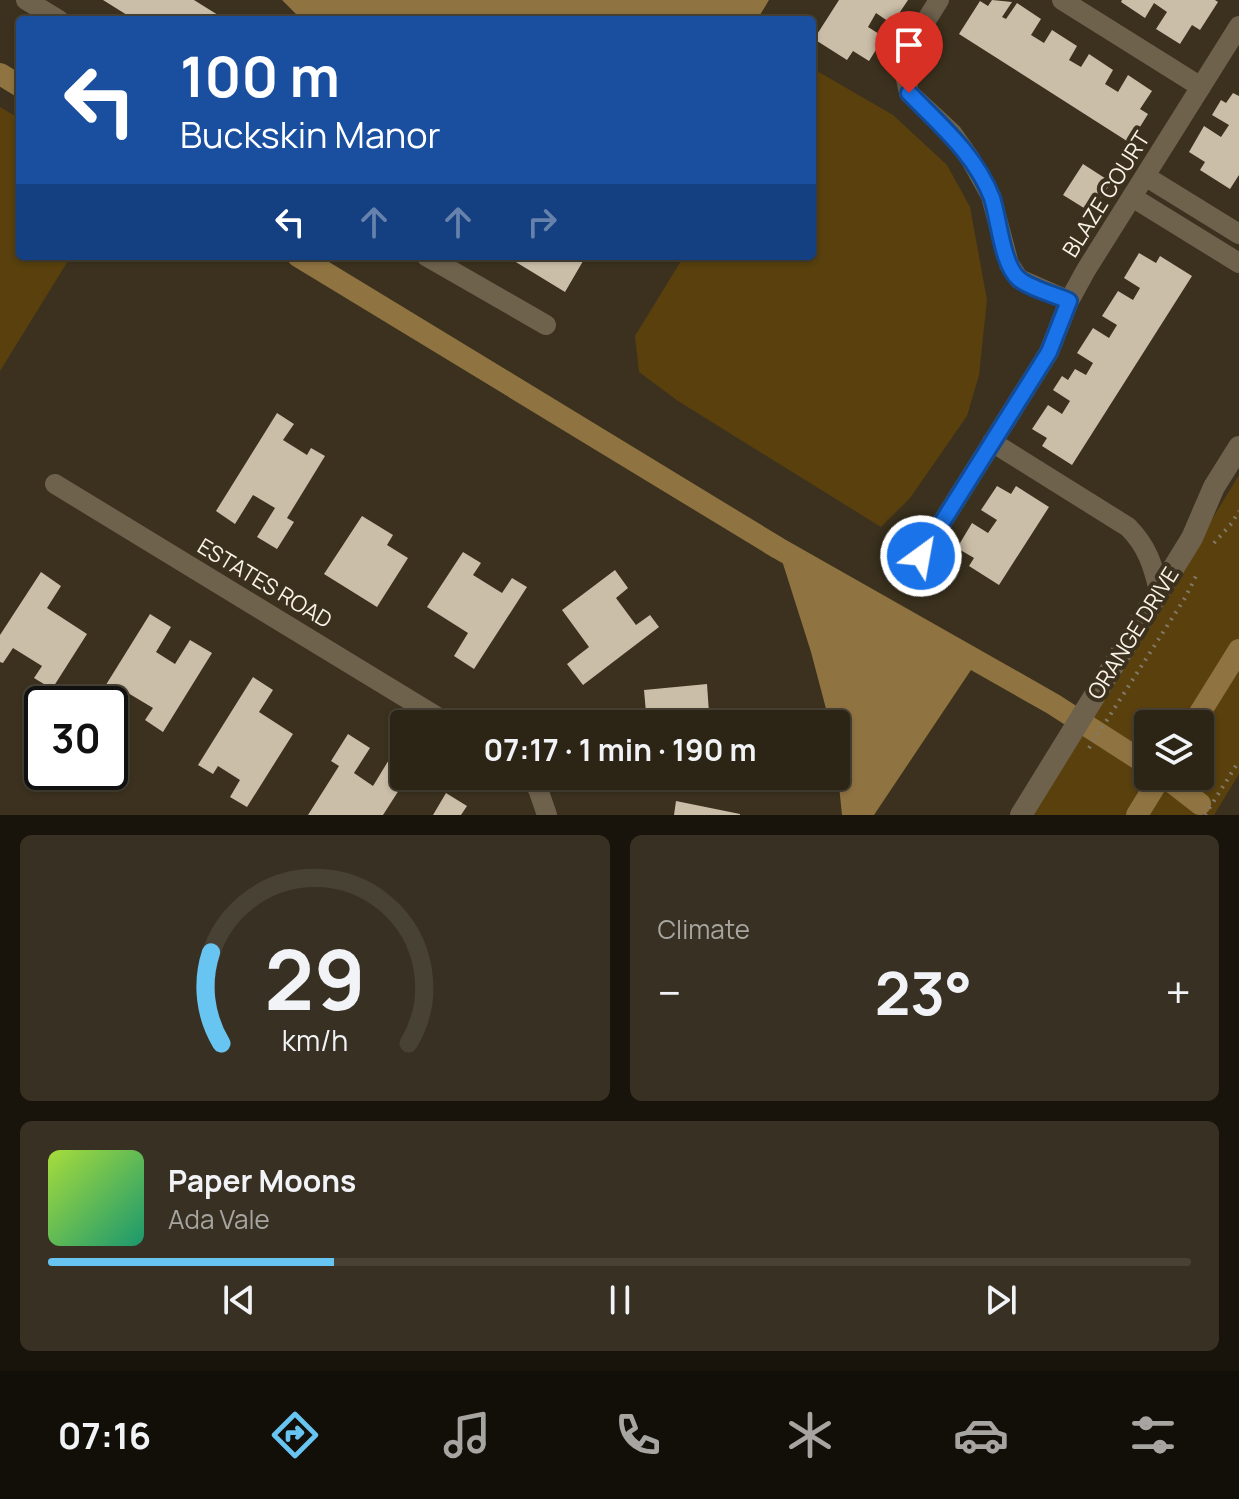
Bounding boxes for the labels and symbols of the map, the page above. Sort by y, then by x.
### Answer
pin [875,11,943,93]
street label: BLAZE COURT [1055,125,1157,263]
position arrow [879,514,963,598]
street label: ESTATES ROAD [192,531,338,635]
street label: ORANGE DRIVE [1080,561,1186,705]
speed limit sign: 30 [24,686,128,790]

